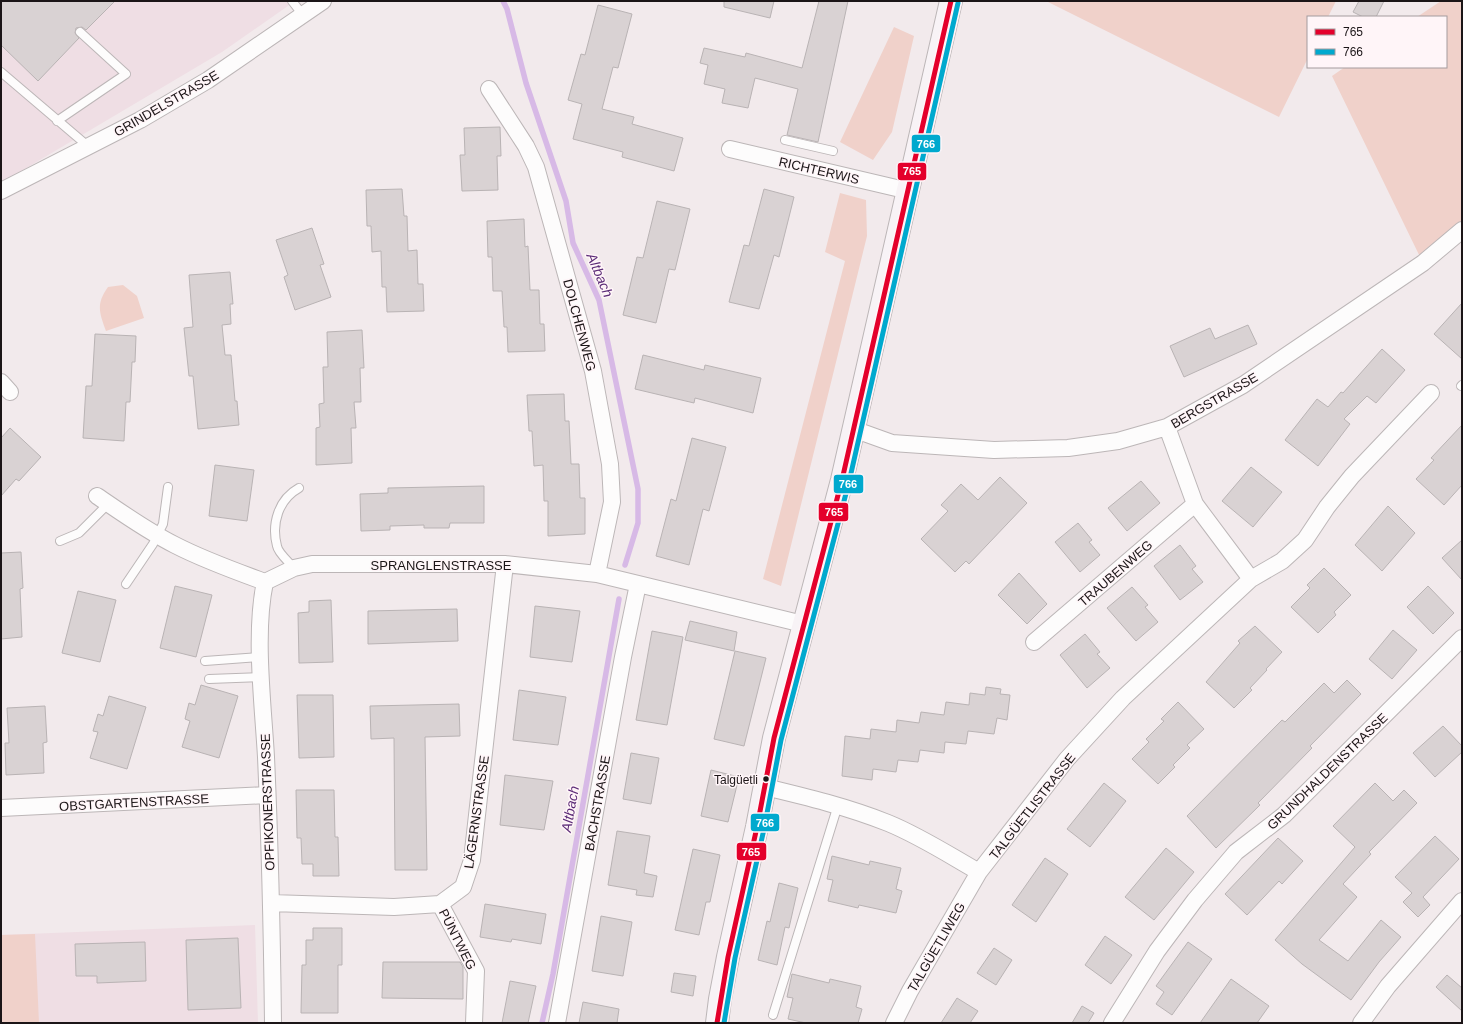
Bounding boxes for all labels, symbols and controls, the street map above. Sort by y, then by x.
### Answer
legend [1307,16,1447,68]
text: 765 [1343,25,1363,39]
text: 766 [1343,45,1363,59]
street label: GRINDELSTRASSE [111,67,222,140]
line badge: 766 [911,134,941,153]
text: 766 [917,138,935,150]
street label: RICHTERWIS [777,154,861,187]
line badge: 765 [897,162,927,181]
text: 765 [903,165,921,177]
water label: Altbach [583,249,617,300]
street label: DOLCHENWEG [560,277,599,373]
street label: BERGSTRASSE [1168,369,1261,431]
line badge: 766 [833,474,864,494]
text: 766 [839,478,857,490]
line badge: 765 [818,502,849,522]
text: 765 [825,506,843,518]
street label: TRAUBENWEG [1075,537,1155,610]
street label: SPRANGLENSTRASSE [371,558,512,573]
street label: GRUNDHALDENSTRASSE [1264,710,1391,833]
street label: OPFIKONERSTRASSE [258,733,277,871]
street label: TALGÜETLISTRASSE [986,750,1079,862]
street label: LÄGERNSTRASSE [461,754,492,870]
street label: BACHSTRASSE [582,754,613,852]
place label: Talgüetli [714,773,758,787]
marker: Talgüetli [761,774,771,784]
water label: Altbach [558,784,582,834]
street label: OBSTGARTENSTRASSE [59,791,210,814]
line badge: 766 [750,813,780,832]
text: 766 [756,817,774,829]
line badge: 765 [736,842,767,861]
text: 765 [742,846,760,858]
street label: TALGÜETLIWEG [905,900,968,995]
street label: PÜNTWEG [436,906,479,972]

